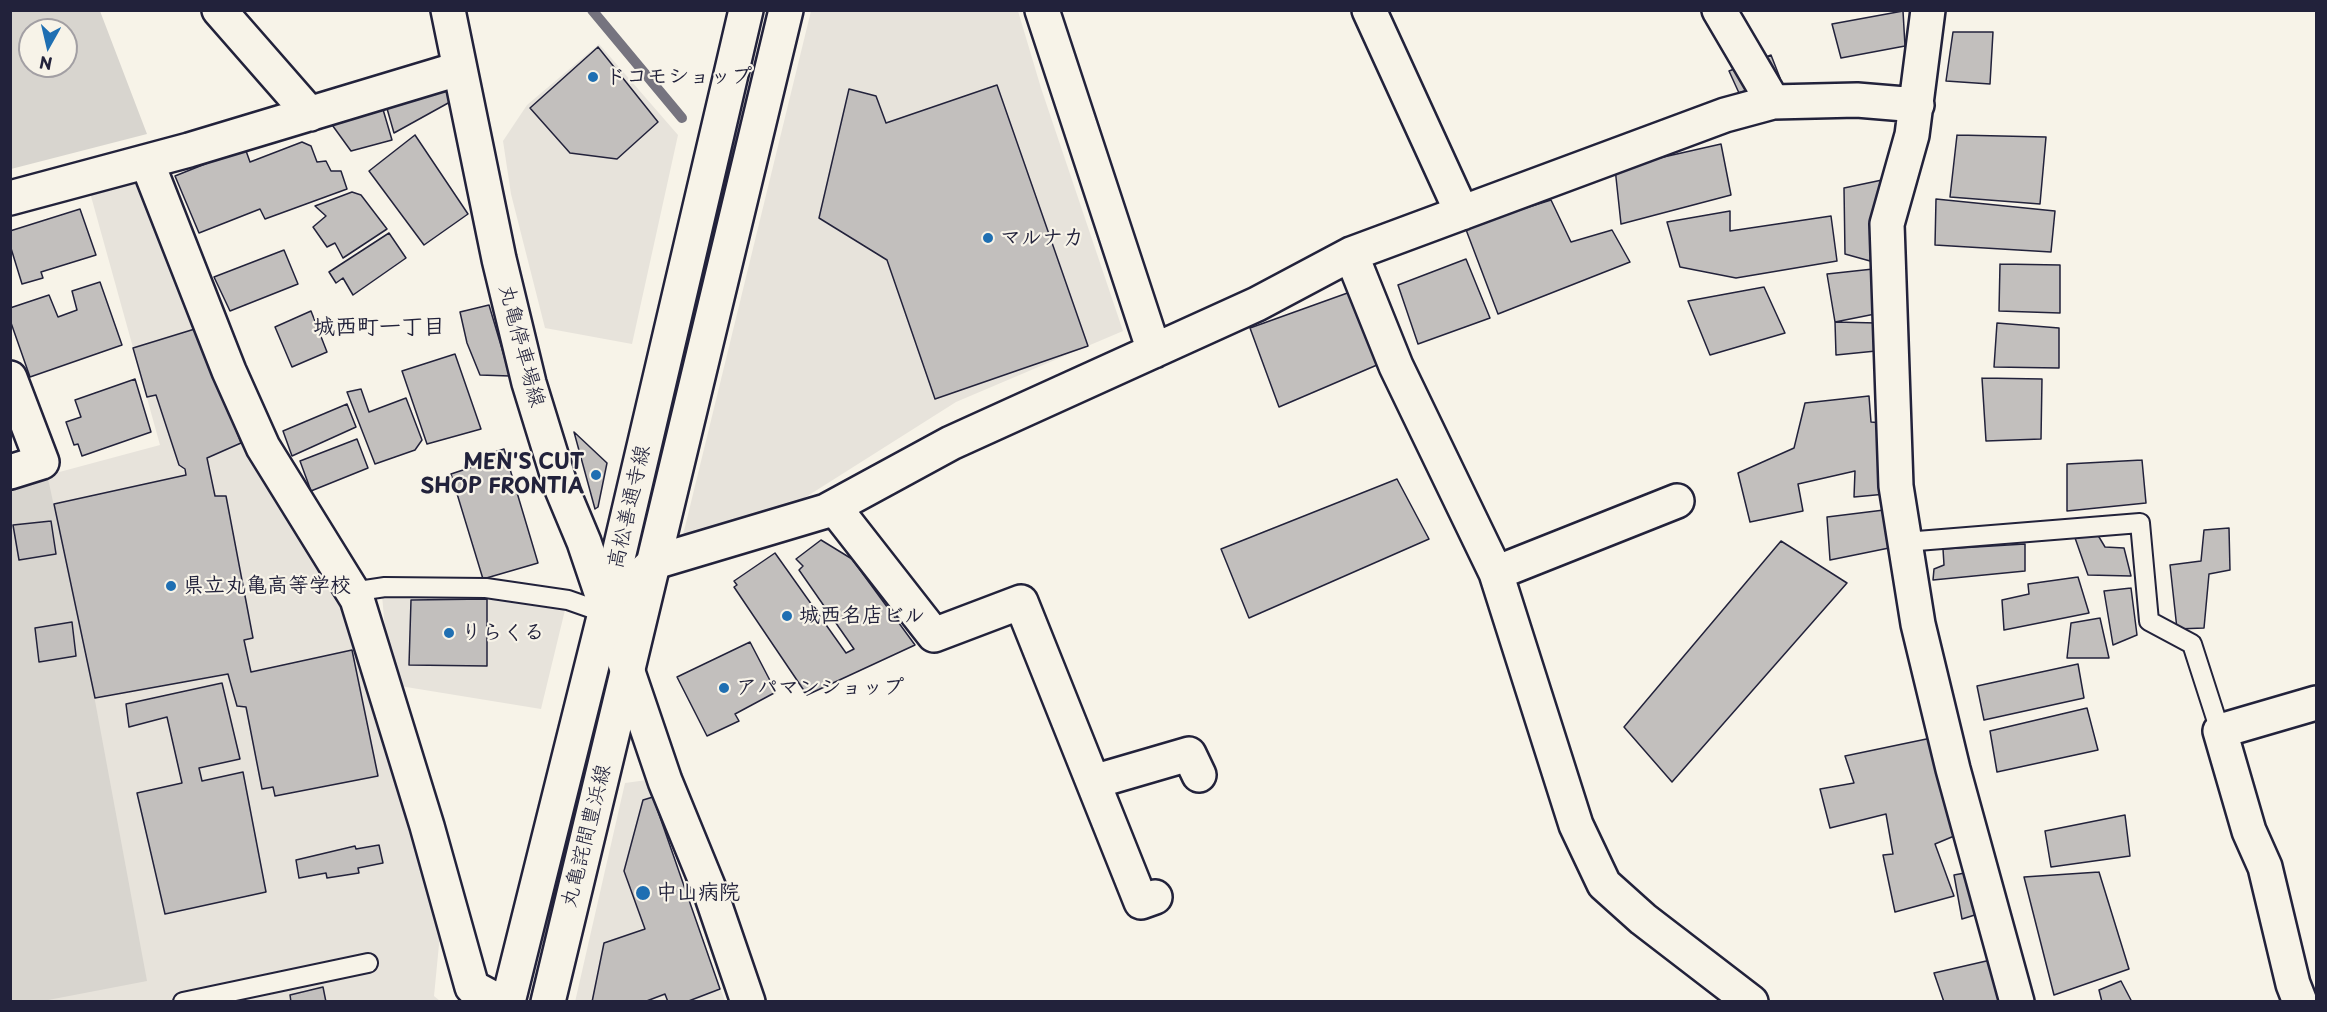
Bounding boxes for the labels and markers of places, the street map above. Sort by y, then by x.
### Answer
place label: ドコモショップ [605,64,752,90]
marker: ドコモショップ [586,70,600,84]
place label: マルナカ [1000,225,1084,251]
marker: マルナカ [981,231,995,245]
place label: MEN'S CUT SHOP FRONTIA [420,450,584,500]
marker: MEN'S CUT SHOP FRONTIA [589,468,603,482]
place label: 県立丸亀高等学校 [183,573,351,599]
marker: 県立丸亀高等学校 [164,579,178,593]
place label: 城西名店ビル [799,603,925,629]
marker: 城西名店ビル [780,609,794,623]
place label: りらくる [461,620,545,646]
marker: りらくる [442,626,456,640]
place label: アパマンショップ [736,675,904,701]
marker: アパマンショップ [717,681,731,695]
place label: 中山病院 [656,880,740,906]
marker: 中山病院 [634,884,652,902]

